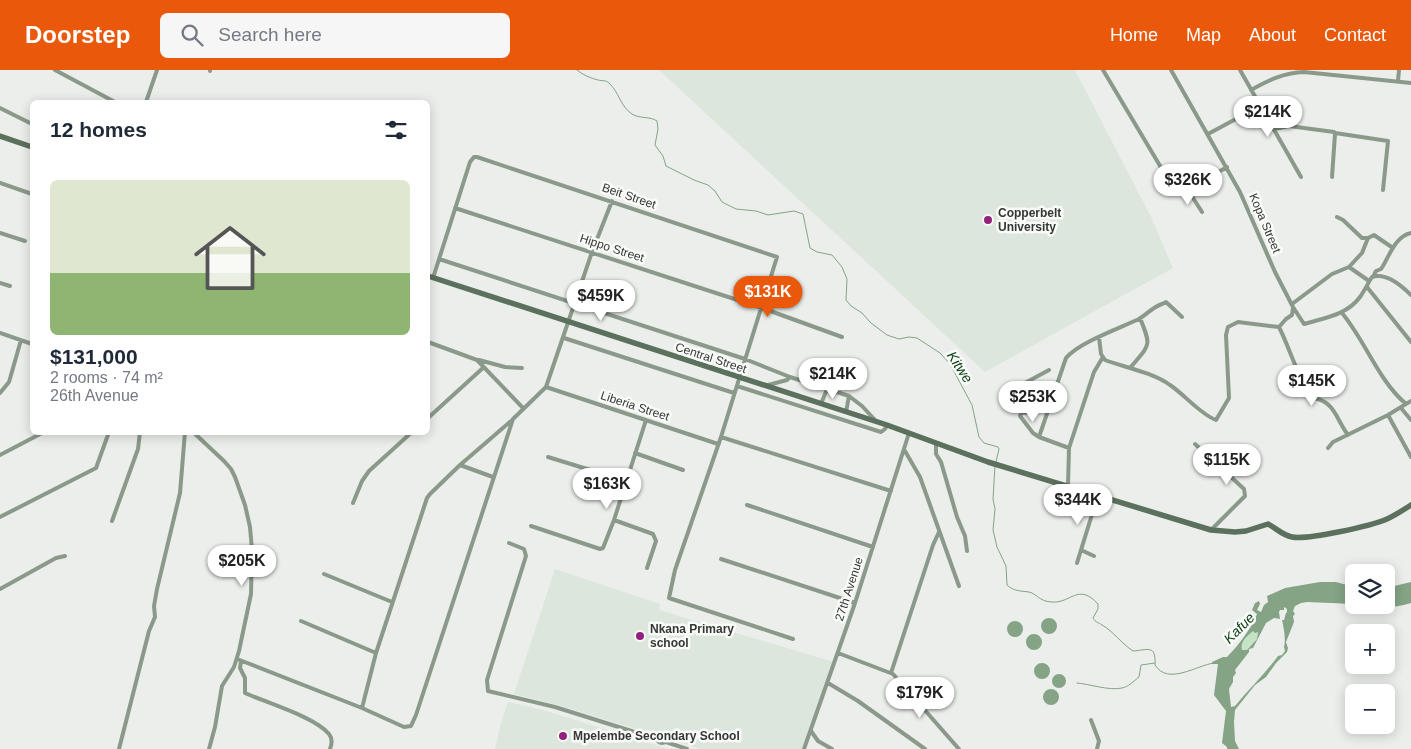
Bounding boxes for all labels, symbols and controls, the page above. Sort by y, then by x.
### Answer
search box [160,13,510,58]
text: Doorstep [25,21,130,48]
icon: search [178,21,206,49]
text: Search here [218,24,322,45]
text: Home [1110,25,1158,45]
text: Map [1186,25,1221,45]
text: About [1249,25,1296,45]
text: Contact [1324,25,1386,45]
pin: $214K [1233,96,1303,138]
text: $214K [1244,103,1292,120]
icon: filters [382,116,410,144]
text: 12 homes [50,118,147,141]
pin: $326K [1153,164,1223,206]
text: $326K [1164,171,1212,188]
street label: Beit Street [600,180,658,212]
street label: Kopa Street [1246,191,1284,256]
place label: Copperbelt University [998,206,1061,234]
icon: home [185,213,275,303]
marker: Copperbelt University [982,214,994,226]
street label: Hippo Street [578,231,647,265]
pin: $131K [733,276,803,318]
pin: $459K [566,280,636,322]
text: $131K [744,283,792,300]
text: $459K [577,287,625,304]
street label: Central Street [674,340,749,376]
text: $131,000 [50,345,138,368]
water label: Kitwe [944,348,976,386]
pin: $214K [798,358,868,400]
pin: $145K [1277,364,1347,407]
text: $214K [809,365,857,382]
text: 2 rooms · 74 m² [50,369,163,386]
text: $145K [1288,372,1336,389]
pin: $253K [998,380,1068,423]
text: 26th Avenue [50,387,139,404]
street label: Liberia Street [599,388,672,424]
text: $253K [1009,388,1057,405]
pin: $115K [1192,444,1262,486]
text: $115K [1204,451,1250,468]
pin: $163K [572,468,642,510]
text: $163K [583,475,631,492]
pin: $344K [1043,484,1113,526]
text: $344K [1054,491,1102,508]
pin: $205K [207,544,277,587]
text: $205K [218,552,266,569]
street label: 27th Avenue [832,555,866,623]
map controls [1345,564,1395,734]
button: layers [1345,564,1395,614]
water label: Kafue [1220,609,1258,647]
place label: Nkana Primary school [650,622,734,650]
button: + [1345,624,1395,674]
marker: Nkana Primary school [634,630,646,642]
pin: $179K [885,676,955,719]
text: $179K [896,684,944,701]
button: − [1345,684,1395,734]
place label: Mpelembe Secondary School [573,729,740,743]
marker: Mpelembe Secondary School [557,730,569,742]

